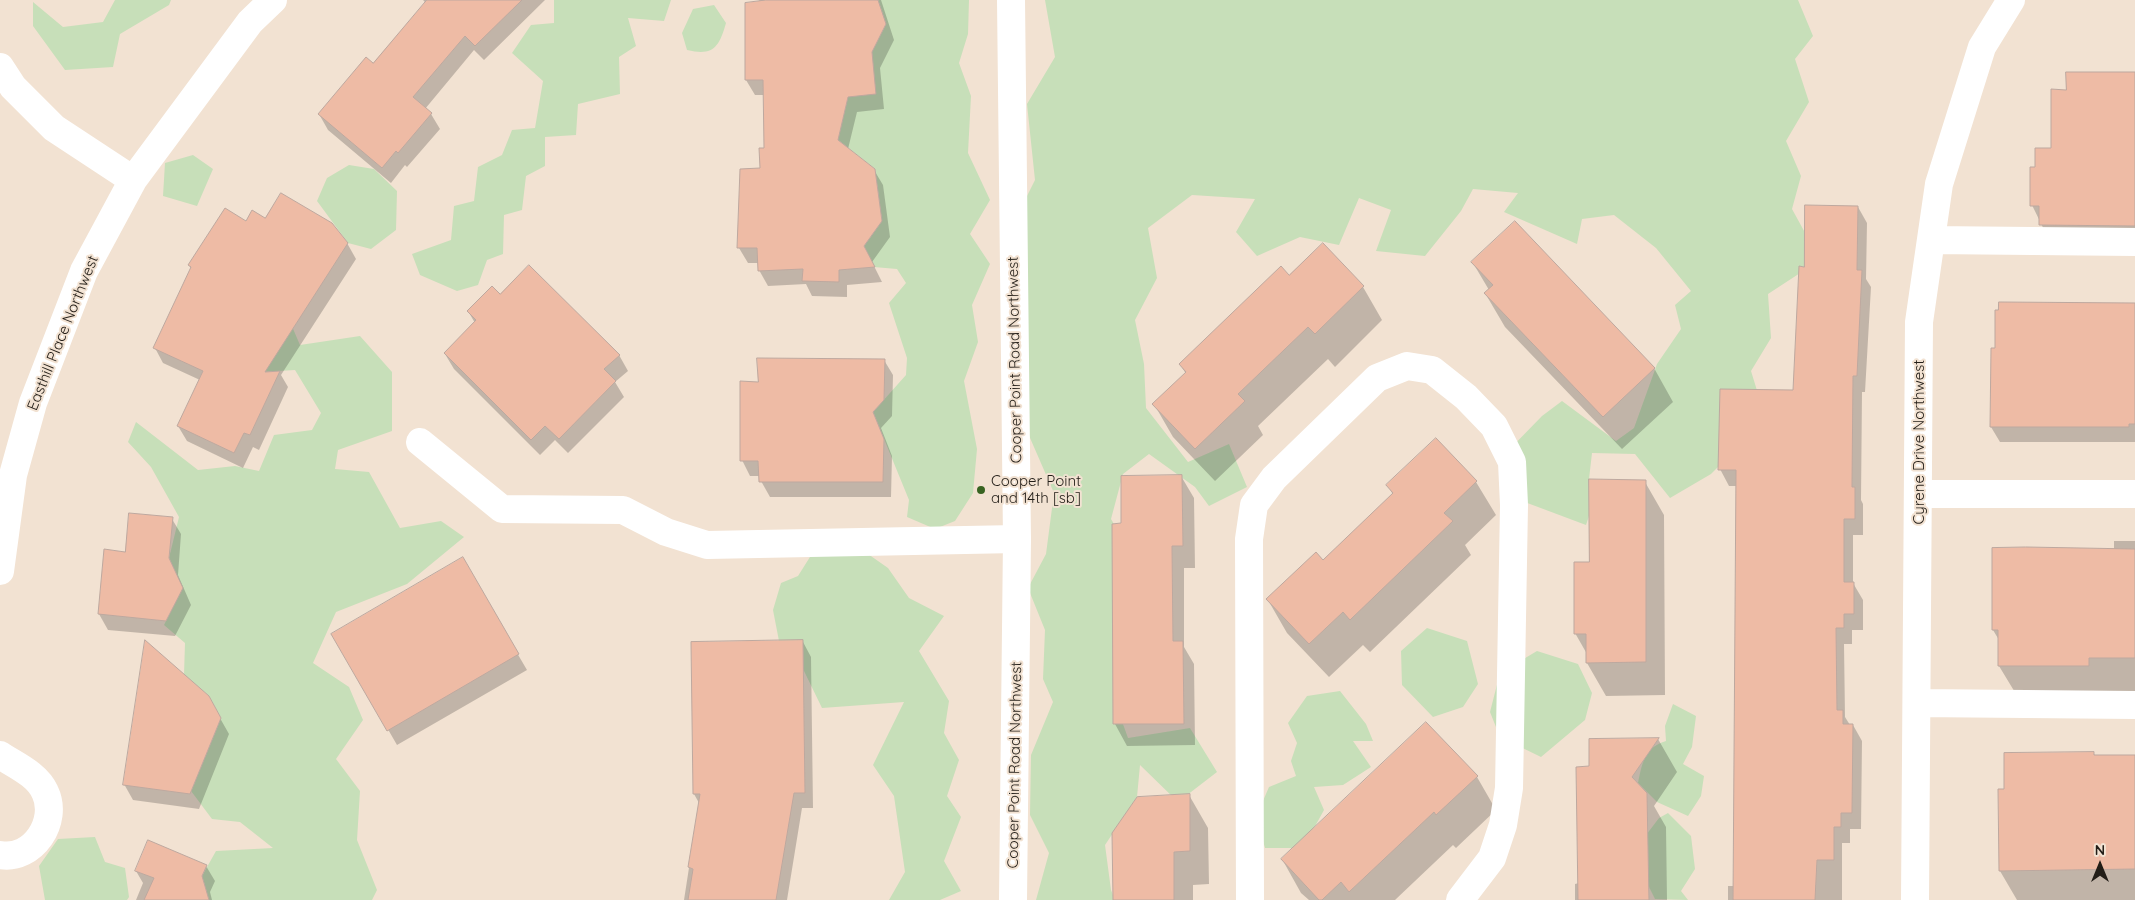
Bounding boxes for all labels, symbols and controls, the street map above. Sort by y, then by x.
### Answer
street label: Easthill Place Northwest [24,253,102,413]
street label: Cooper Point Road Northwest [1004,256,1026,464]
street label: Cyrene Drive Northwest [1910,360,1928,524]
place label: Cooper Point and 14th [sb] [991,472,1081,507]
marker: Cooper Point and 14th [sb] [975,484,987,496]
street label: Cooper Point Road Northwest [1004,661,1026,869]
north arrow [2075,840,2125,890]
text: N [2095,841,2105,859]

